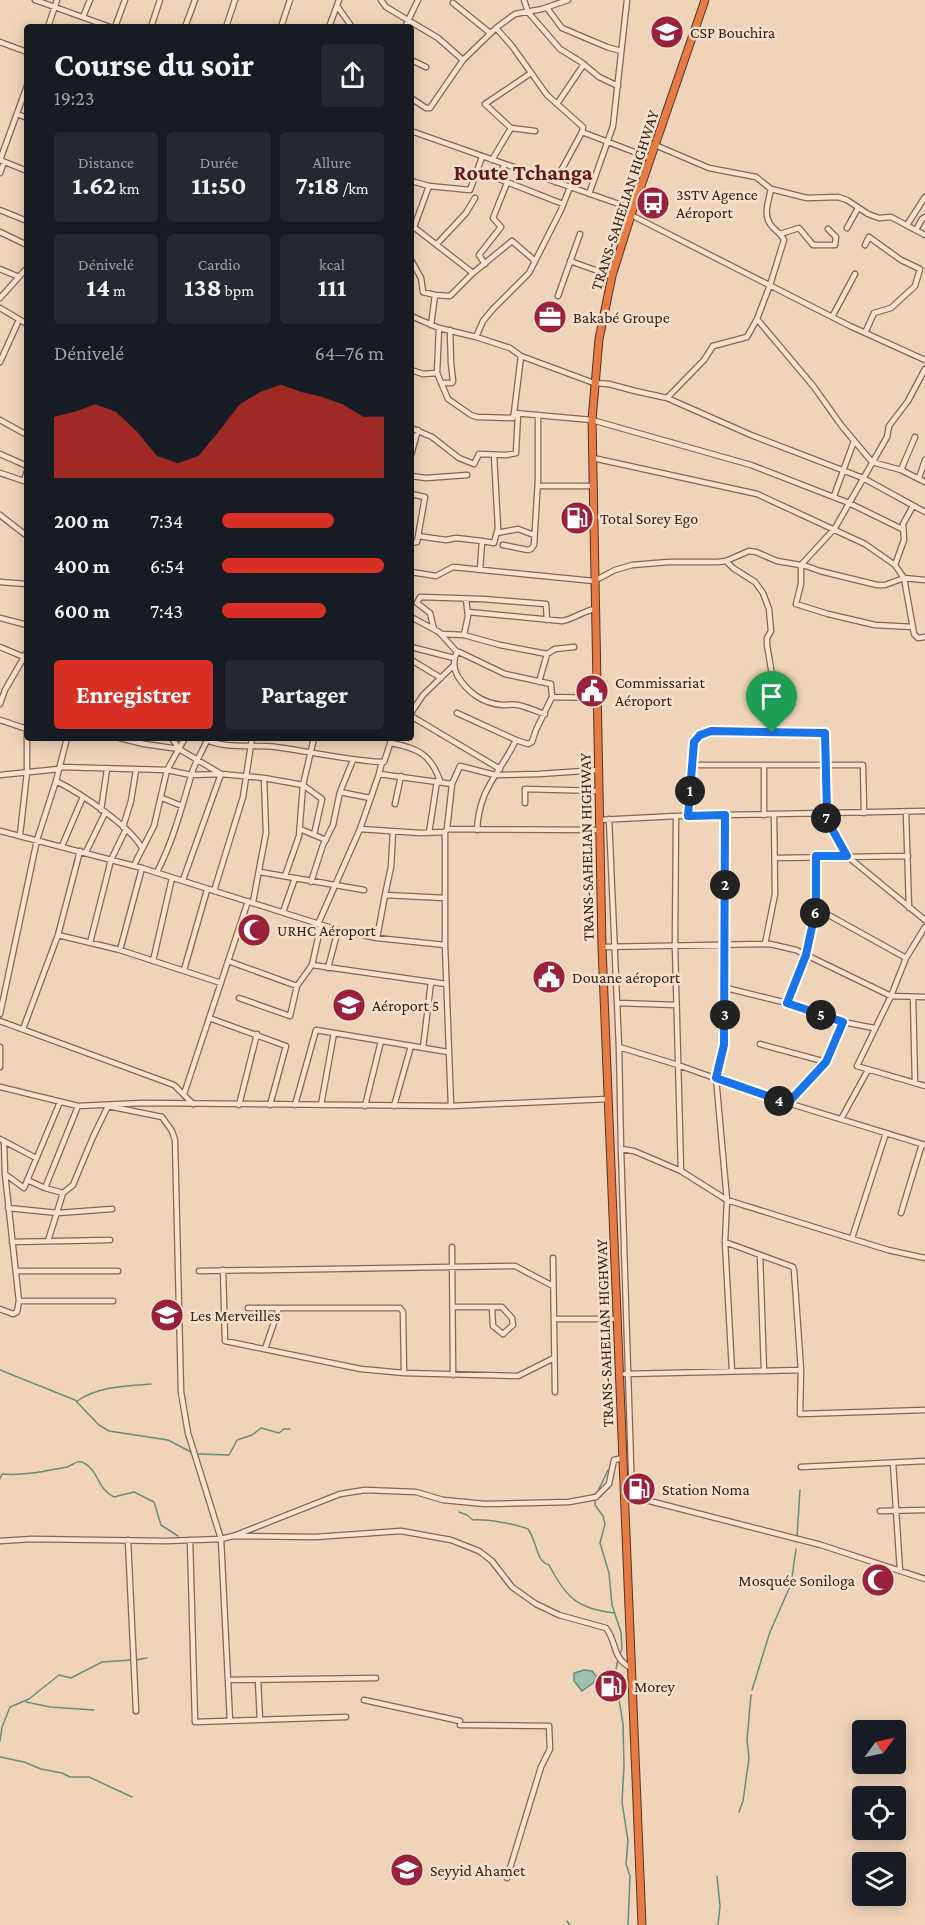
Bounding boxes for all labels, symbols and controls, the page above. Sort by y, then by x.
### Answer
school or university icon: CSP Bouchira [649,14,685,50]
place label: CSP Bouchira [690,24,776,41]
button: share [321,44,384,107]
text: Course du soir [54,46,254,83]
text: 19:23 [54,87,94,109]
street label: TRANS-SAHELIAN HIGHWAY [587,107,662,292]
text: Distance [78,154,134,171]
text: Durée [200,154,238,171]
text: Allure [313,154,351,171]
district label: Route Tchanga [454,160,593,185]
text: 1.62 [72,171,116,200]
text: 11:50 [191,171,247,200]
text: 7:18 [295,171,339,200]
text: km [116,180,140,197]
text: /km [339,180,369,197]
bus stop icon: 3STV Agence Aéroport [635,185,671,221]
place label: 3STV Agence Aéroport [676,186,758,222]
text: Dénivelé [78,256,134,273]
text: Cardio [198,256,240,273]
text: kcal [319,256,345,273]
text: 14 [86,273,110,302]
text: 138 [184,273,222,302]
text: 111 [317,273,347,302]
text: m [110,282,126,299]
text: bpm [222,282,254,299]
office icon: Bakabé Groupe [532,299,568,335]
place label: Bakabé Groupe [573,309,670,327]
text: Dénivelé [54,342,124,364]
text: 64–76 m [315,342,384,364]
fuel station icon: Total Sorey Ego [559,500,595,536]
text: 200 m [54,510,109,532]
text: 7:34 [150,510,183,532]
place label: Total Sorey Ego [600,510,698,528]
text: 400 m [54,555,110,577]
text: 6:54 [150,555,184,577]
text: 600 m [54,600,110,622]
text: 7:43 [150,600,183,622]
button: Enregistrer [54,660,213,729]
button: Partager [225,660,384,729]
pin [746,671,797,733]
public building icon: Commissariat Aéroport [574,673,610,709]
place label: Commissariat Aéroport [615,674,705,710]
icon: arrive [755,680,788,713]
street label: TRANS-SAHELIAN HIGHWAY [576,752,597,941]
pin: 1 [675,776,705,806]
text: 1 [687,782,693,799]
pin: 7 [811,803,841,833]
text: 7 [822,809,830,826]
pin: 2 [710,870,740,900]
text: 2 [721,876,729,893]
pin: 6 [800,898,830,928]
text: 6 [811,904,819,921]
mosque icon: URHC Aéroport [236,912,272,948]
place label: URHC Aéroport [277,922,377,940]
public building icon: Douane aéroport [531,959,567,995]
place label: Douane aéroport [572,969,681,987]
school or university icon: Aéroport 5 [331,987,367,1023]
place label: Aéroport 5 [372,997,439,1015]
pin: 3 [710,1000,740,1030]
pin: 5 [806,1000,836,1030]
text: 3 [721,1006,729,1023]
text: 5 [817,1006,825,1023]
pin: 4 [764,1086,794,1116]
text: 4 [775,1092,783,1109]
street label: TRANS-SAHELIAN HIGHWAY [593,1238,616,1427]
school or university icon: Les Merveilles [149,1297,185,1333]
place label: Les Merveilles [190,1307,281,1324]
fuel station icon: Station Noma [621,1471,657,1507]
place label: Station Noma [662,1481,750,1498]
mosque icon: Mosquée Soniloga [860,1562,896,1598]
place label: Mosquée Soniloga [738,1572,856,1590]
fuel station icon: Morey [593,1668,629,1704]
place label: Morey [634,1678,676,1696]
north arrow [852,1720,906,1774]
map controls [852,1720,906,1906]
button: locate [852,1786,906,1840]
school or university icon: Seyyid Ahamet [389,1852,425,1888]
button: layers [852,1852,906,1906]
place label: Seyyid Ahamet [430,1862,526,1880]

